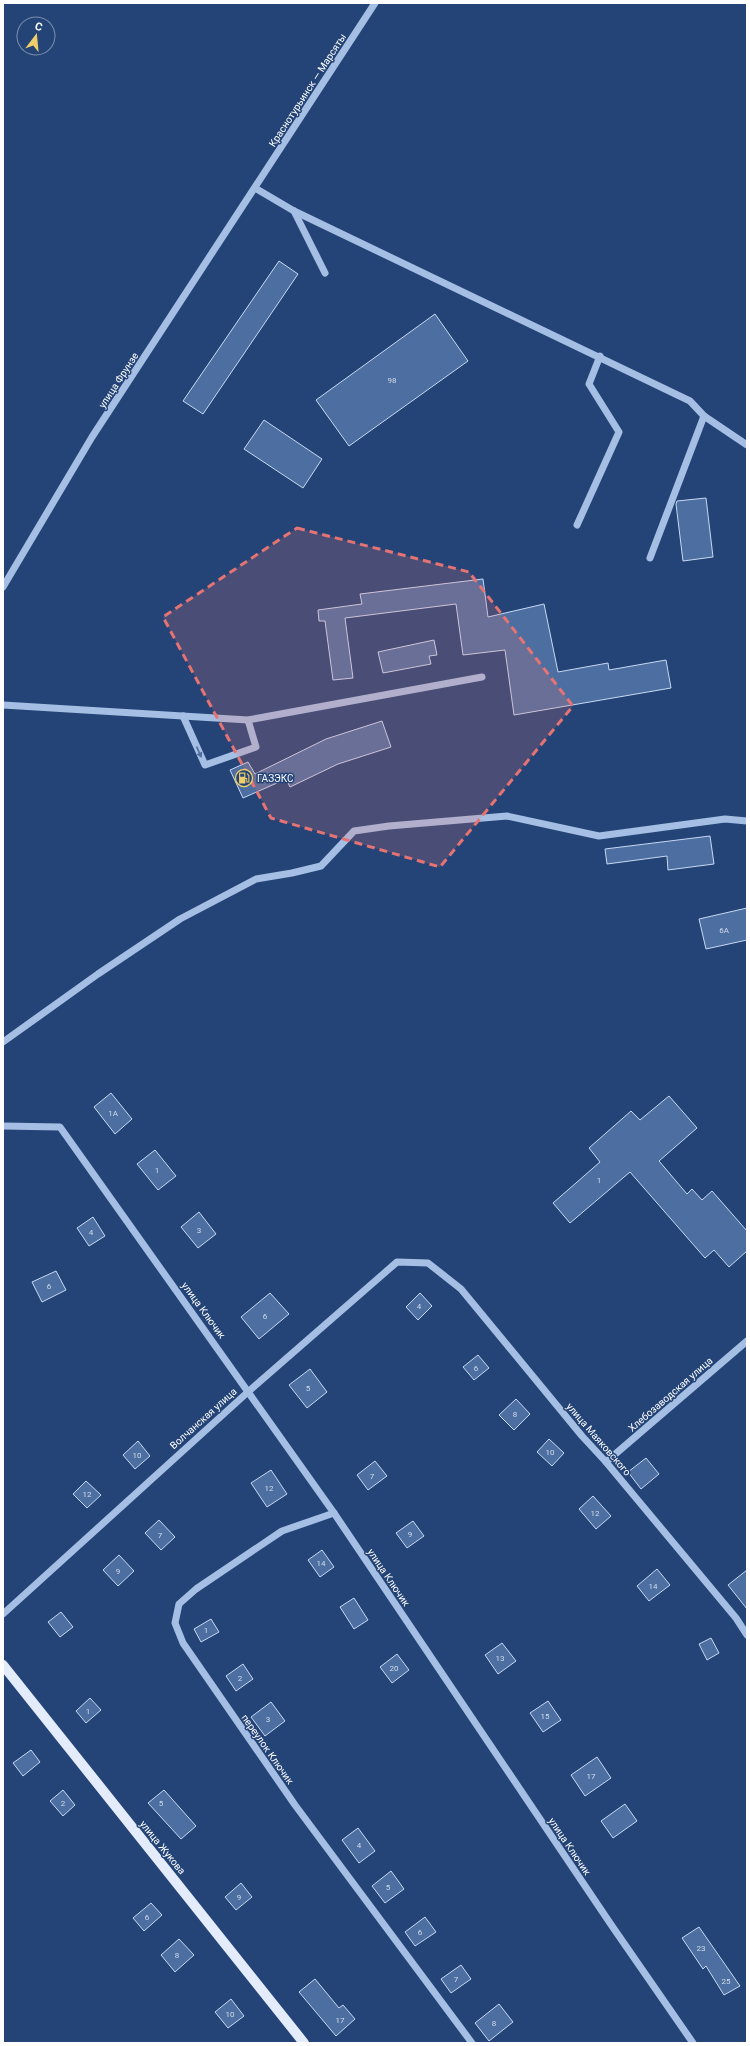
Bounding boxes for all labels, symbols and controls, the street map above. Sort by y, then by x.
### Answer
north arrow [16,16,56,56]
text: С [33,20,44,34]
street label: Краснотурьинск — Марсяты [267,32,348,149]
street label: улица Фрунзе [96,350,140,410]
house number: 98 [388,376,397,385]
one-way arrow [196,746,202,757]
fuel station icon: ГАЗЭКС [234,768,254,788]
place label: ГАЗЭКС [257,773,294,784]
house number: 6А [719,926,730,935]
house number: 1А [108,1109,119,1118]
house number: 1 [155,1166,159,1175]
house number: 1 [597,1176,601,1185]
house number: 3 [197,1226,201,1235]
house number: 4 [89,1228,94,1237]
street label: улица Ключик [179,1280,228,1341]
house number: 6 [47,1282,52,1291]
house number: 4 [417,1302,422,1311]
house number: 6 [263,1312,268,1321]
street label: Хлебозаводская улица [626,1355,715,1434]
house number: 6 [474,1364,479,1373]
house number: 5 [306,1384,311,1393]
street label: Волчанская улица [168,1386,239,1451]
street label: улица Маяковского [564,1401,633,1478]
house number: 8 [513,1410,518,1419]
house number: 10 [546,1448,555,1457]
house number: 10 [133,1451,142,1460]
house number: 7 [370,1472,375,1481]
house number: 12 [265,1484,274,1493]
house number: 12 [83,1490,92,1499]
house number: 12 [591,1509,600,1518]
house number: 9 [408,1530,412,1539]
house number: 7 [158,1531,163,1540]
street label: улица Ключик [365,1546,412,1609]
house number: 14 [317,1559,326,1568]
house number: 9 [116,1567,120,1576]
house number: 14 [649,1582,658,1591]
house number: 1 [204,1626,208,1635]
house number: 13 [496,1654,505,1663]
house number: 20 [390,1664,399,1673]
house number: 2 [238,1674,243,1683]
house number: 1 [86,1707,90,1716]
street label: переулок Ключик [239,1712,296,1787]
house number: 15 [541,1712,550,1721]
house number: 3 [266,1715,270,1724]
house number: 17 [587,1772,596,1781]
house number: 2 [61,1799,66,1808]
house number: 5 [159,1799,164,1808]
street label: улица Ключик [546,1815,593,1878]
street label: улица Жукова [138,1818,188,1876]
house number: 4 [357,1841,362,1850]
house number: 5 [386,1883,391,1892]
house number: 9 [237,1893,241,1902]
house number: 6 [145,1913,150,1922]
house number: 6 [418,1928,423,1937]
house number: 23 [697,1944,706,1953]
house number: 8 [175,1951,180,1960]
house number: 7 [454,1975,459,1984]
house number: 25 [722,1977,731,1986]
house number: 10 [226,2010,235,2019]
house number: 17 [336,2016,345,2025]
house number: 8 [492,2019,497,2028]

